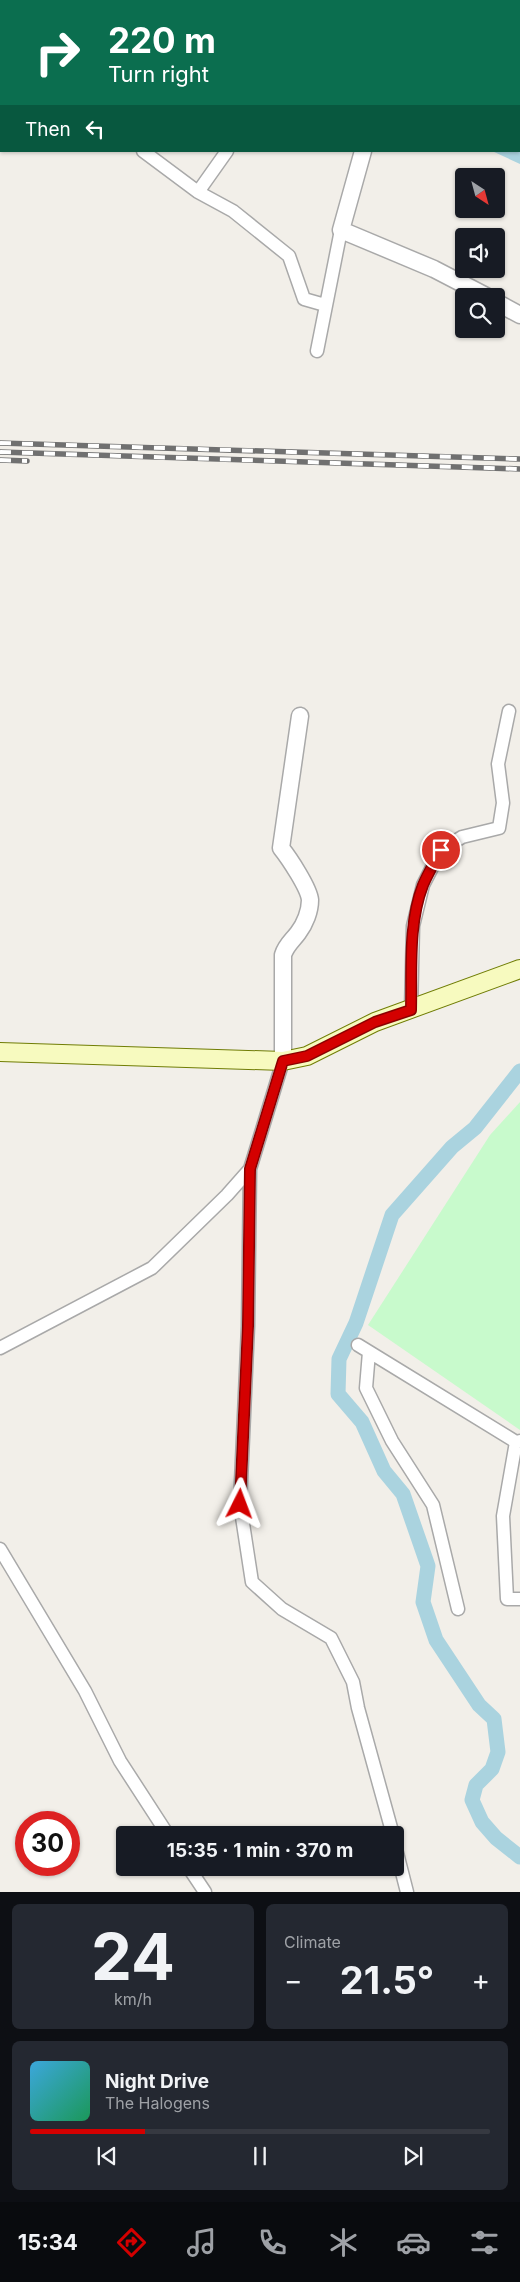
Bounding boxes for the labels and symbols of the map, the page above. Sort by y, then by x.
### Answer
north arrow [455,168,505,218]
pin [420,829,462,871]
position arrow [213,1477,265,1529]
speed limit sign: 30 [15,1811,80,1876]

